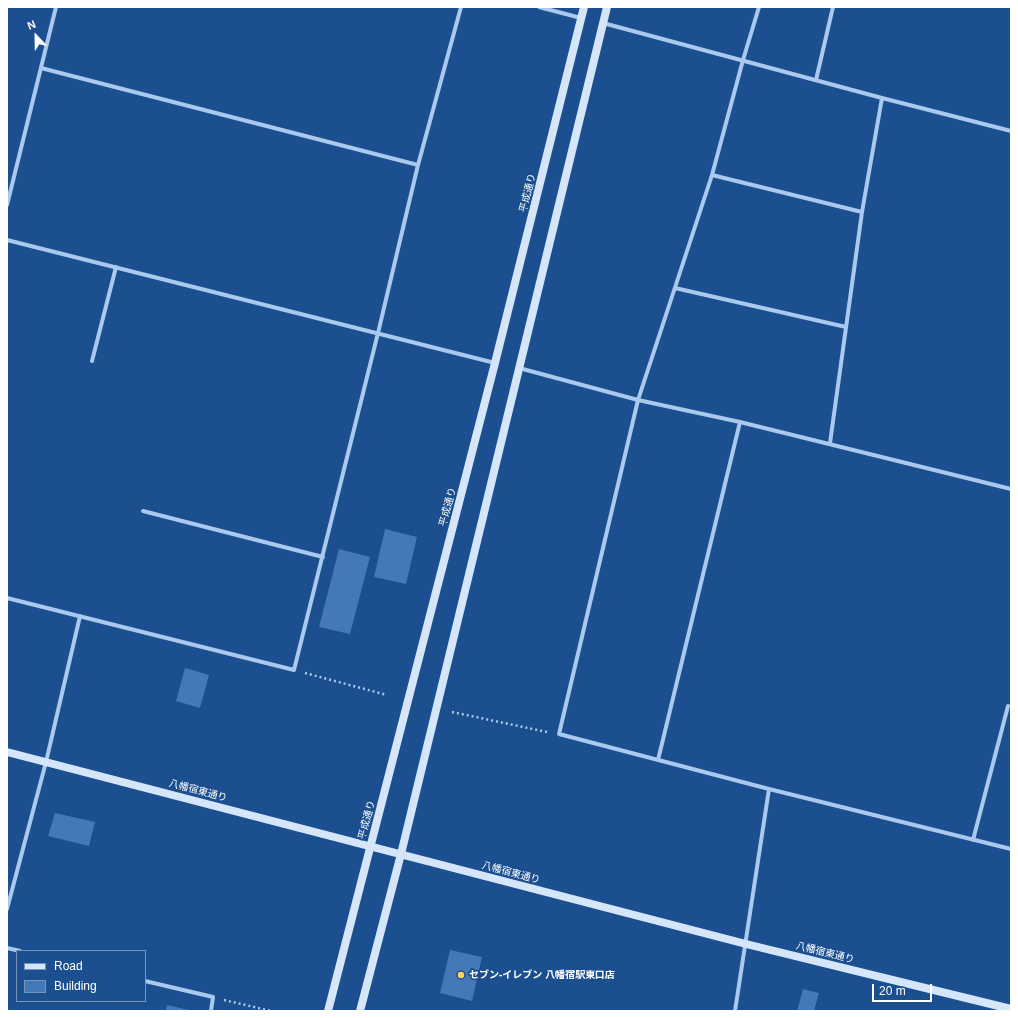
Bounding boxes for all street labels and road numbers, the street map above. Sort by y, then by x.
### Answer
street label: 平成通り [517,172,539,214]
street label: 平成通り [437,486,459,528]
street label: 八幡宿東通り [167,777,229,805]
street label: 平成通り [356,799,378,841]
street label: 八幡宿東通り [480,859,542,887]
street label: 八幡宿東通り [794,940,856,966]

